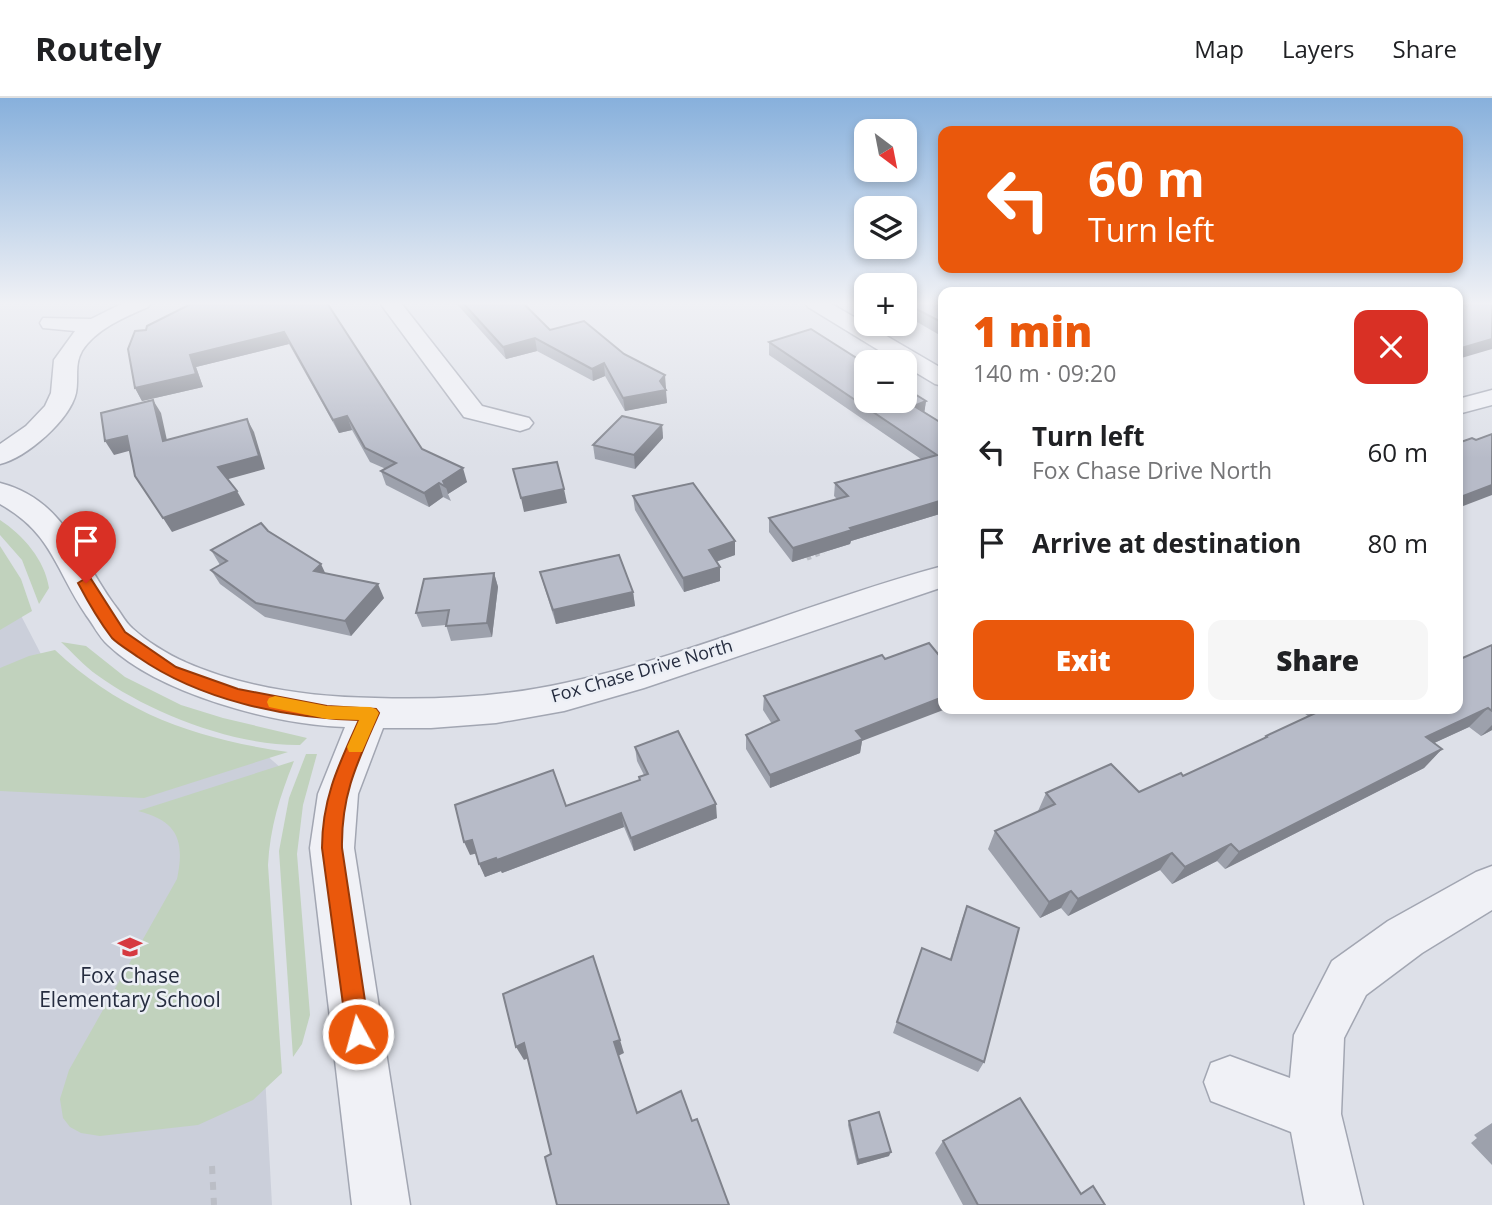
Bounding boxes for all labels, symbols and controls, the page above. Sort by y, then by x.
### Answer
text: Routely [35,26,162,71]
text: Map [1194,32,1244,65]
text: Layers [1282,32,1355,65]
text: Share [1393,32,1457,65]
north arrow [854,119,917,182]
map controls [854,119,917,413]
text: 60 m [1088,145,1205,211]
icon: left [973,154,1064,245]
button: layers [854,196,917,259]
text: Turn left [1088,208,1214,251]
button: + [854,273,917,336]
text: 1 min [973,302,1092,359]
button: close [1354,310,1428,384]
button: − [854,350,917,413]
text: 140 m · 09:20 [973,357,1116,389]
text: Turn left [1032,418,1144,454]
icon: left [973,433,1011,471]
text: 60 m [1367,434,1428,470]
text: Fox Chase Drive North [1032,454,1272,486]
pin [56,511,116,583]
icon: arrive [67,522,105,560]
icon: arrive [973,524,1011,562]
text: Arrive at destination [1032,525,1301,561]
text: 80 m [1367,525,1428,561]
button: Exit [973,620,1194,700]
button: Share [1208,620,1428,700]
street label: Fox Chase Drive North [548,633,735,707]
school or university icon: Fox Chase Elementary School [116,933,144,961]
place label: Fox Chase Elementary School [39,961,221,1013]
position arrow [321,997,395,1071]

